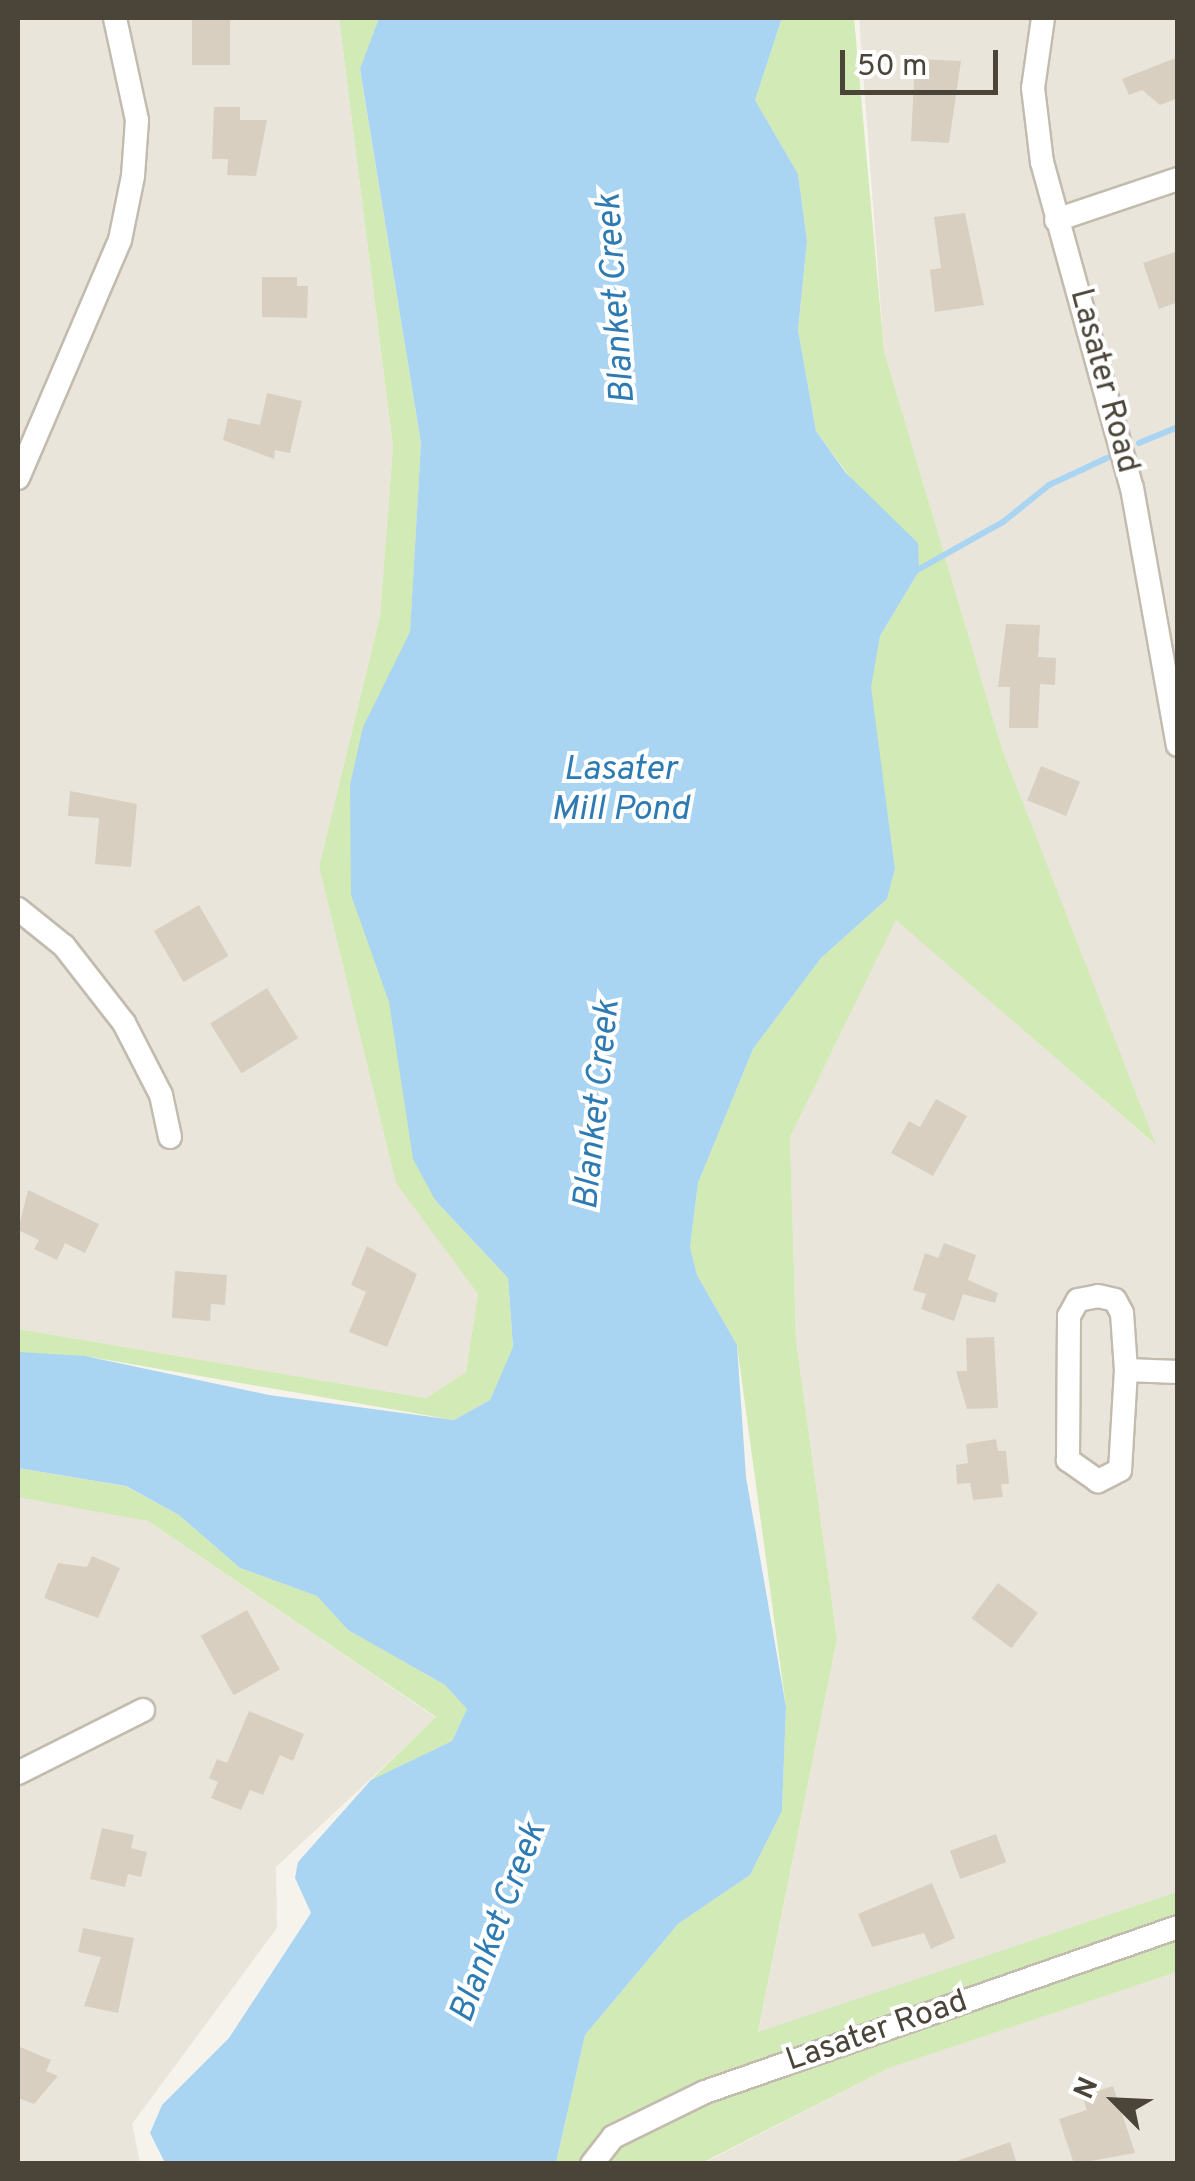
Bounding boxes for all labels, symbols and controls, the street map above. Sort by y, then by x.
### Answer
scale bar [845,30,1002,92]
text: 50 m [857,49,927,86]
water label: Blanket Creek [589,192,645,406]
street label: Lasater Road [1060,285,1146,477]
water label: Lasater Mill Pond [551,749,689,831]
water label: Blanket Creek [566,998,630,1212]
water label: Blanket Creek [442,1817,556,2029]
street label: Lasater Road [781,1983,973,2081]
north arrow [1065,2051,1165,2151]
text: N [1067,2072,1108,2105]

